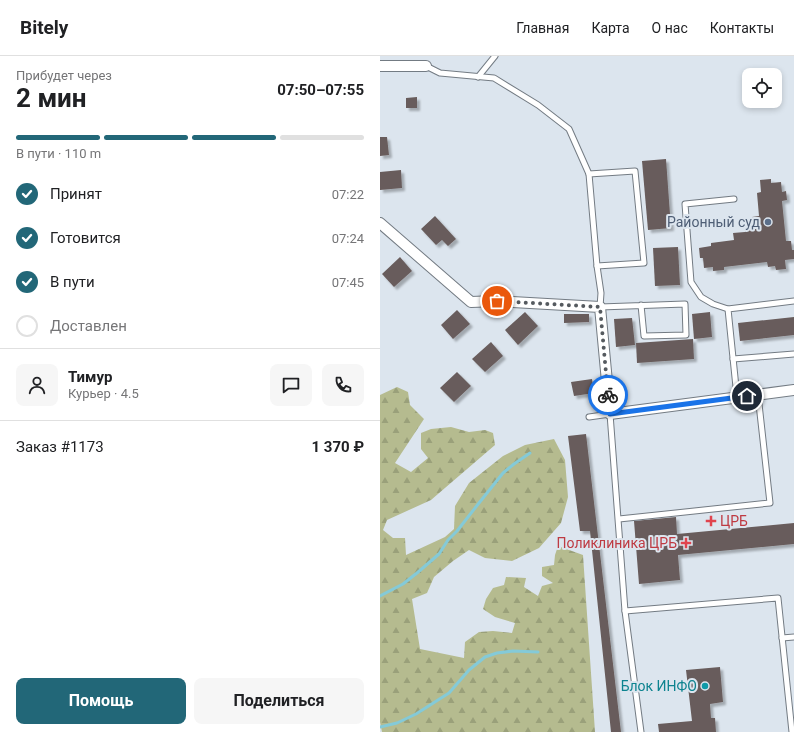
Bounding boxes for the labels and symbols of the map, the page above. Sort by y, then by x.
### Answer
place label: Районный суд [667,214,761,230]
marker: Районный суд [763,217,773,227]
pin [480,284,514,318]
courier [588,375,628,415]
pin [730,379,764,413]
place label: ЦРБ [720,513,748,529]
marker: ЦРБ [705,515,717,527]
place label: Поликлиника ЦРБ [557,535,677,551]
marker: Поликлиника ЦРБ [680,537,692,549]
place label: Блок ИНФО [621,678,697,694]
marker: Блок ИНФО [700,681,710,691]

